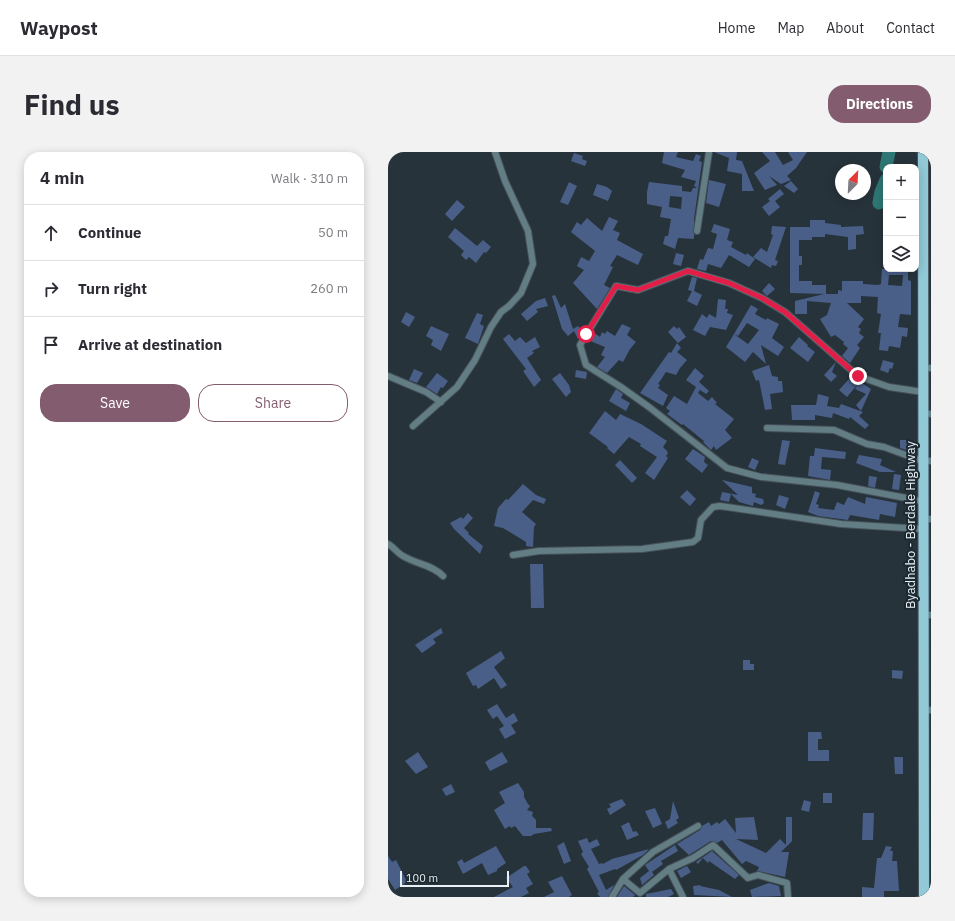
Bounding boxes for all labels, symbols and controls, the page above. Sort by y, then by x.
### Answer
text: Waypost [20,16,98,40]
text: Home [718,19,755,37]
text: Map [777,19,804,37]
text: About [826,19,864,37]
text: Contact [886,19,935,37]
button: Directions [828,85,931,123]
text: Find us [24,86,120,123]
north arrow [835,164,871,200]
map controls [883,164,919,272]
button: + [883,164,919,200]
text: 4 min [40,167,84,189]
text: Walk · 310 m [271,170,348,187]
button: − [883,200,919,236]
icon: ahead [40,222,62,244]
text: Continue [78,223,142,242]
text: 50 m [318,224,348,241]
button: layers [883,236,919,272]
icon: right [40,278,62,300]
text: Turn right [78,279,147,298]
text: 260 m [310,280,348,297]
route start [577,325,595,343]
icon: arrive [40,334,62,356]
text: Arrive at destination [78,335,222,354]
route end [849,367,867,385]
button: Save [40,384,190,422]
button: Share [198,384,348,422]
street label: Byadhabo - Berdale Highway [902,440,919,609]
scale bar [400,869,509,888]
text: 100 m [406,871,438,885]

